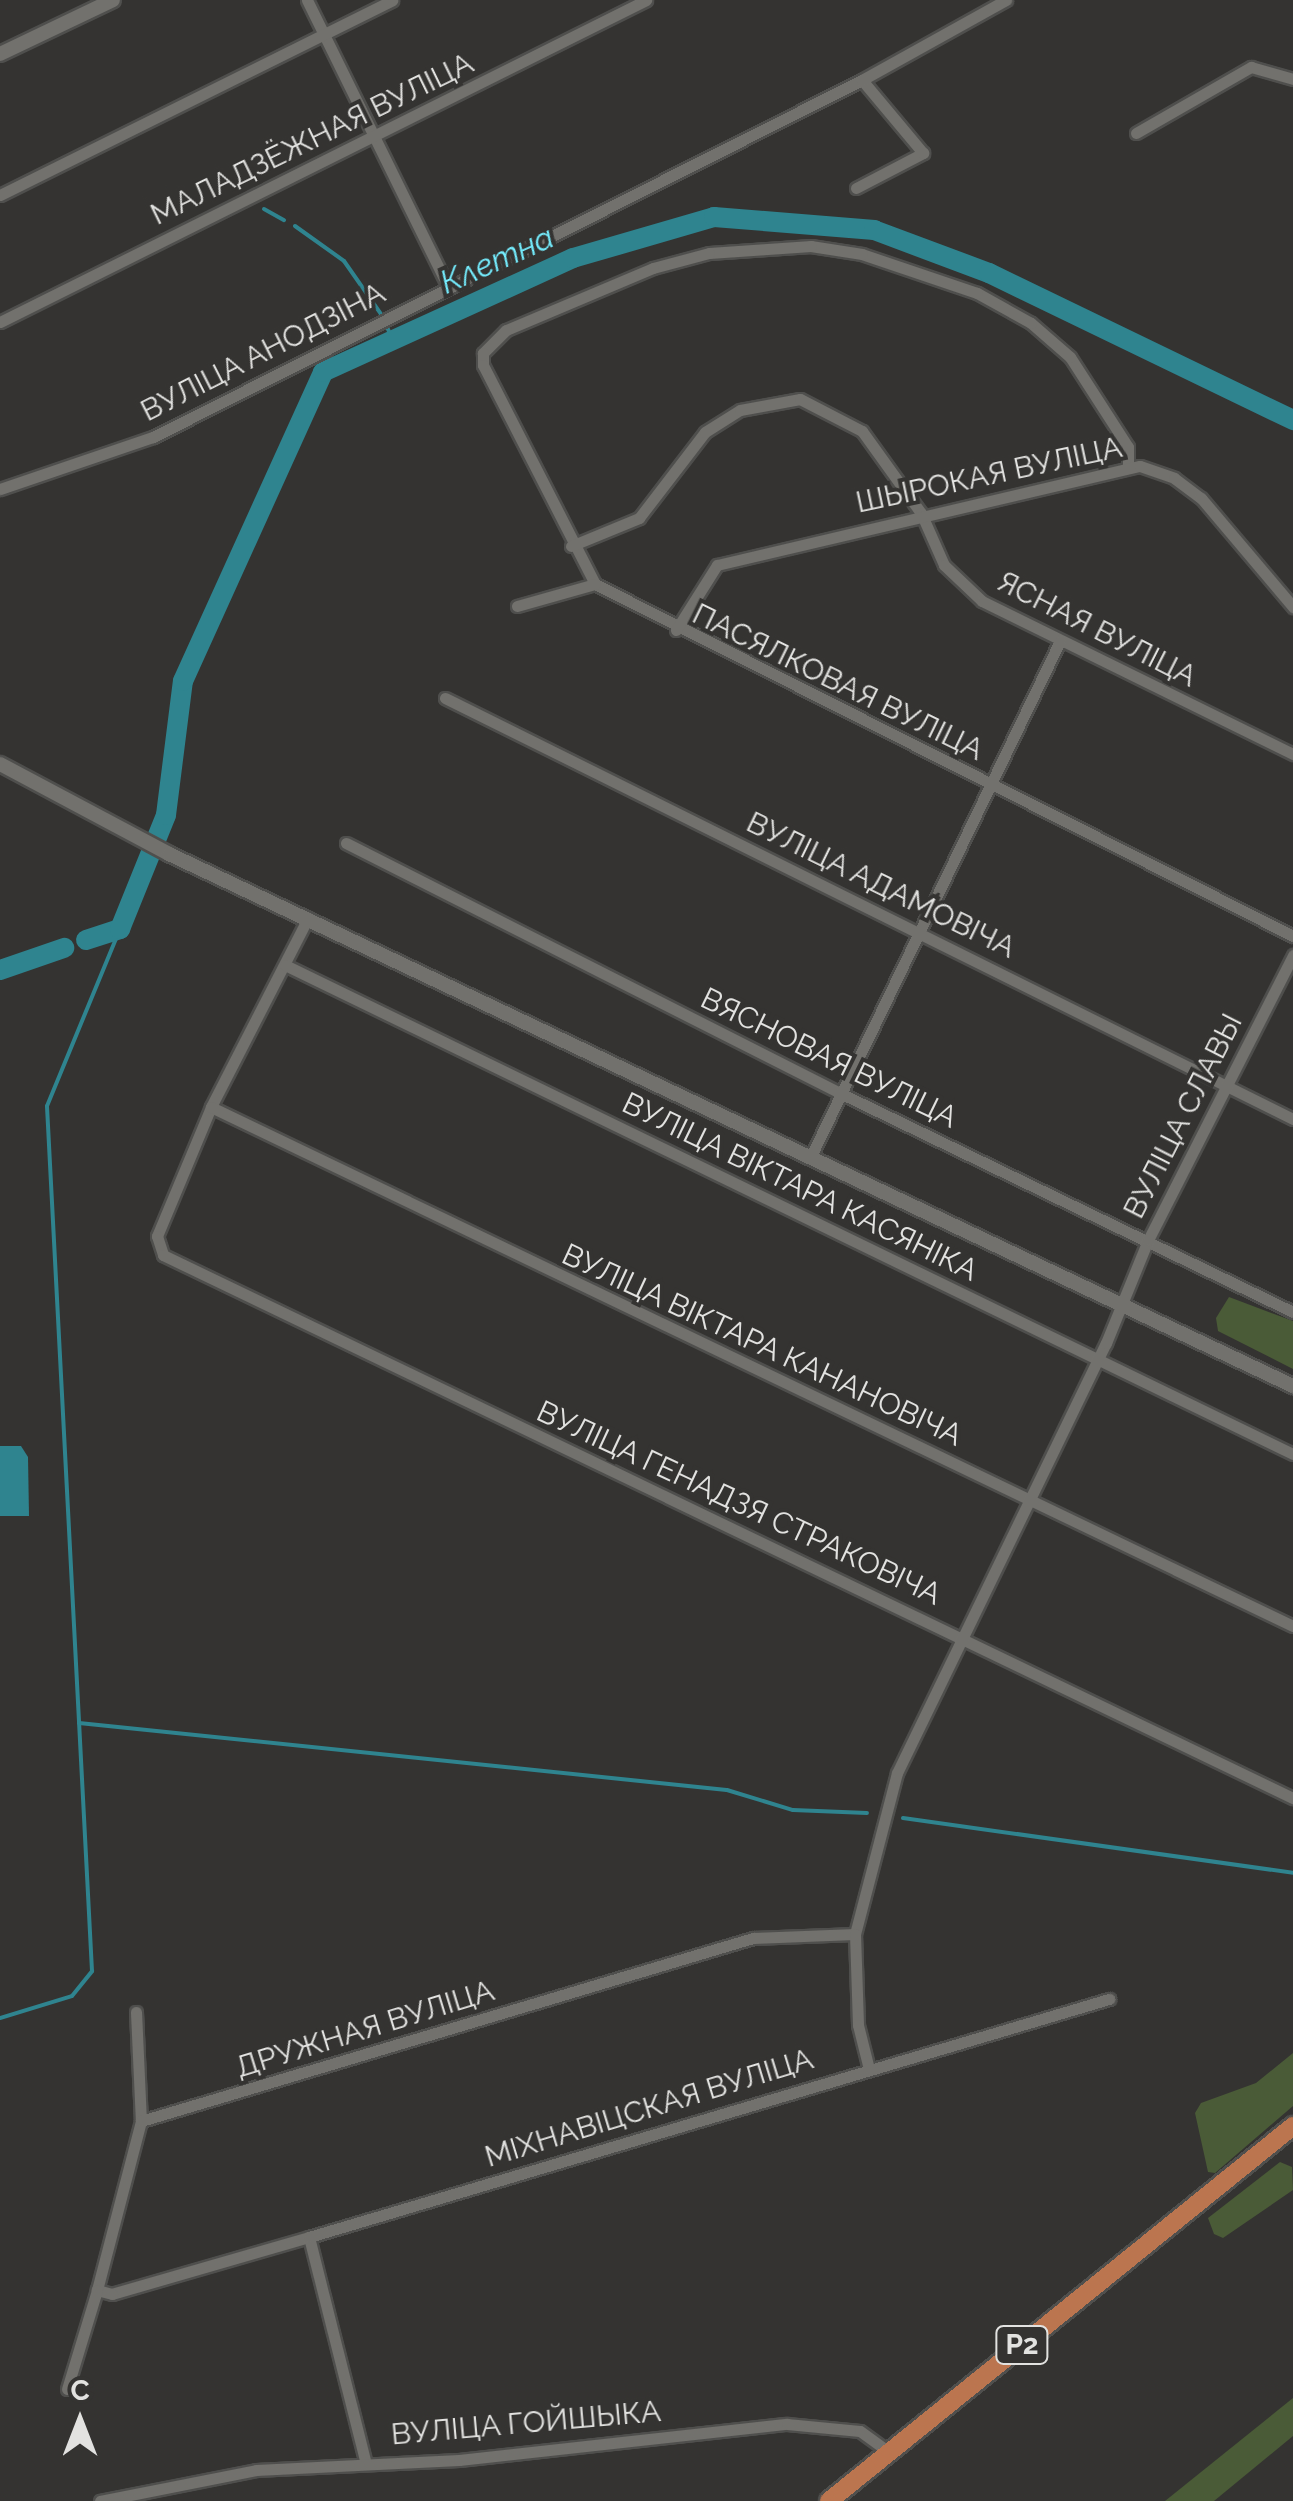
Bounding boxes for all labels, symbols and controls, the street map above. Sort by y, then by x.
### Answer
street label: МАЛАДЗЁЖНАЯ ВУЛІЦА [145,45,479,233]
water label: Клетна [434,218,560,302]
street label: ВУЛІЦА АНОДЗІНА [134,274,392,430]
street label: ШЫРОКАЯ ВУЛІЦА [853,429,1125,521]
street label: ЯСНАЯ ВУЛІЦА [991,563,1203,695]
street label: ПАСЯЛКОВАЯ ВУЛІЦА [687,596,989,768]
street label: ВУЛІЦА АДАМОВІЧА [740,804,1022,966]
street label: ВЯСНОВАЯ ВУЛІЦА [695,980,963,1136]
street label: ВУЛІЦА СЛАВЫ [1116,1007,1250,1225]
street label: ВУЛІЦА ВІКТАРА КАСЯНІКА [616,1085,984,1289]
street label: ВУЛІЦА ВІКТАРА КАНАНОВІЧА [555,1236,969,1454]
street label: ВУЛІЦА ГЕНАДЗЯ СТРАКОВІЧА [531,1393,947,1613]
street label: ДРУЖНАЯ ВУЛІЦА [231,1973,499,2085]
street label: МІХНАВІЦСКАЯ ВУЛІЦА [481,2041,817,2175]
road number: Р2 [994,2322,1050,2368]
north arrow [30,2371,130,2471]
text: С [70,2374,90,2407]
street label: ВУЛІЦА ГОЙШЫКА [389,2393,663,2453]

